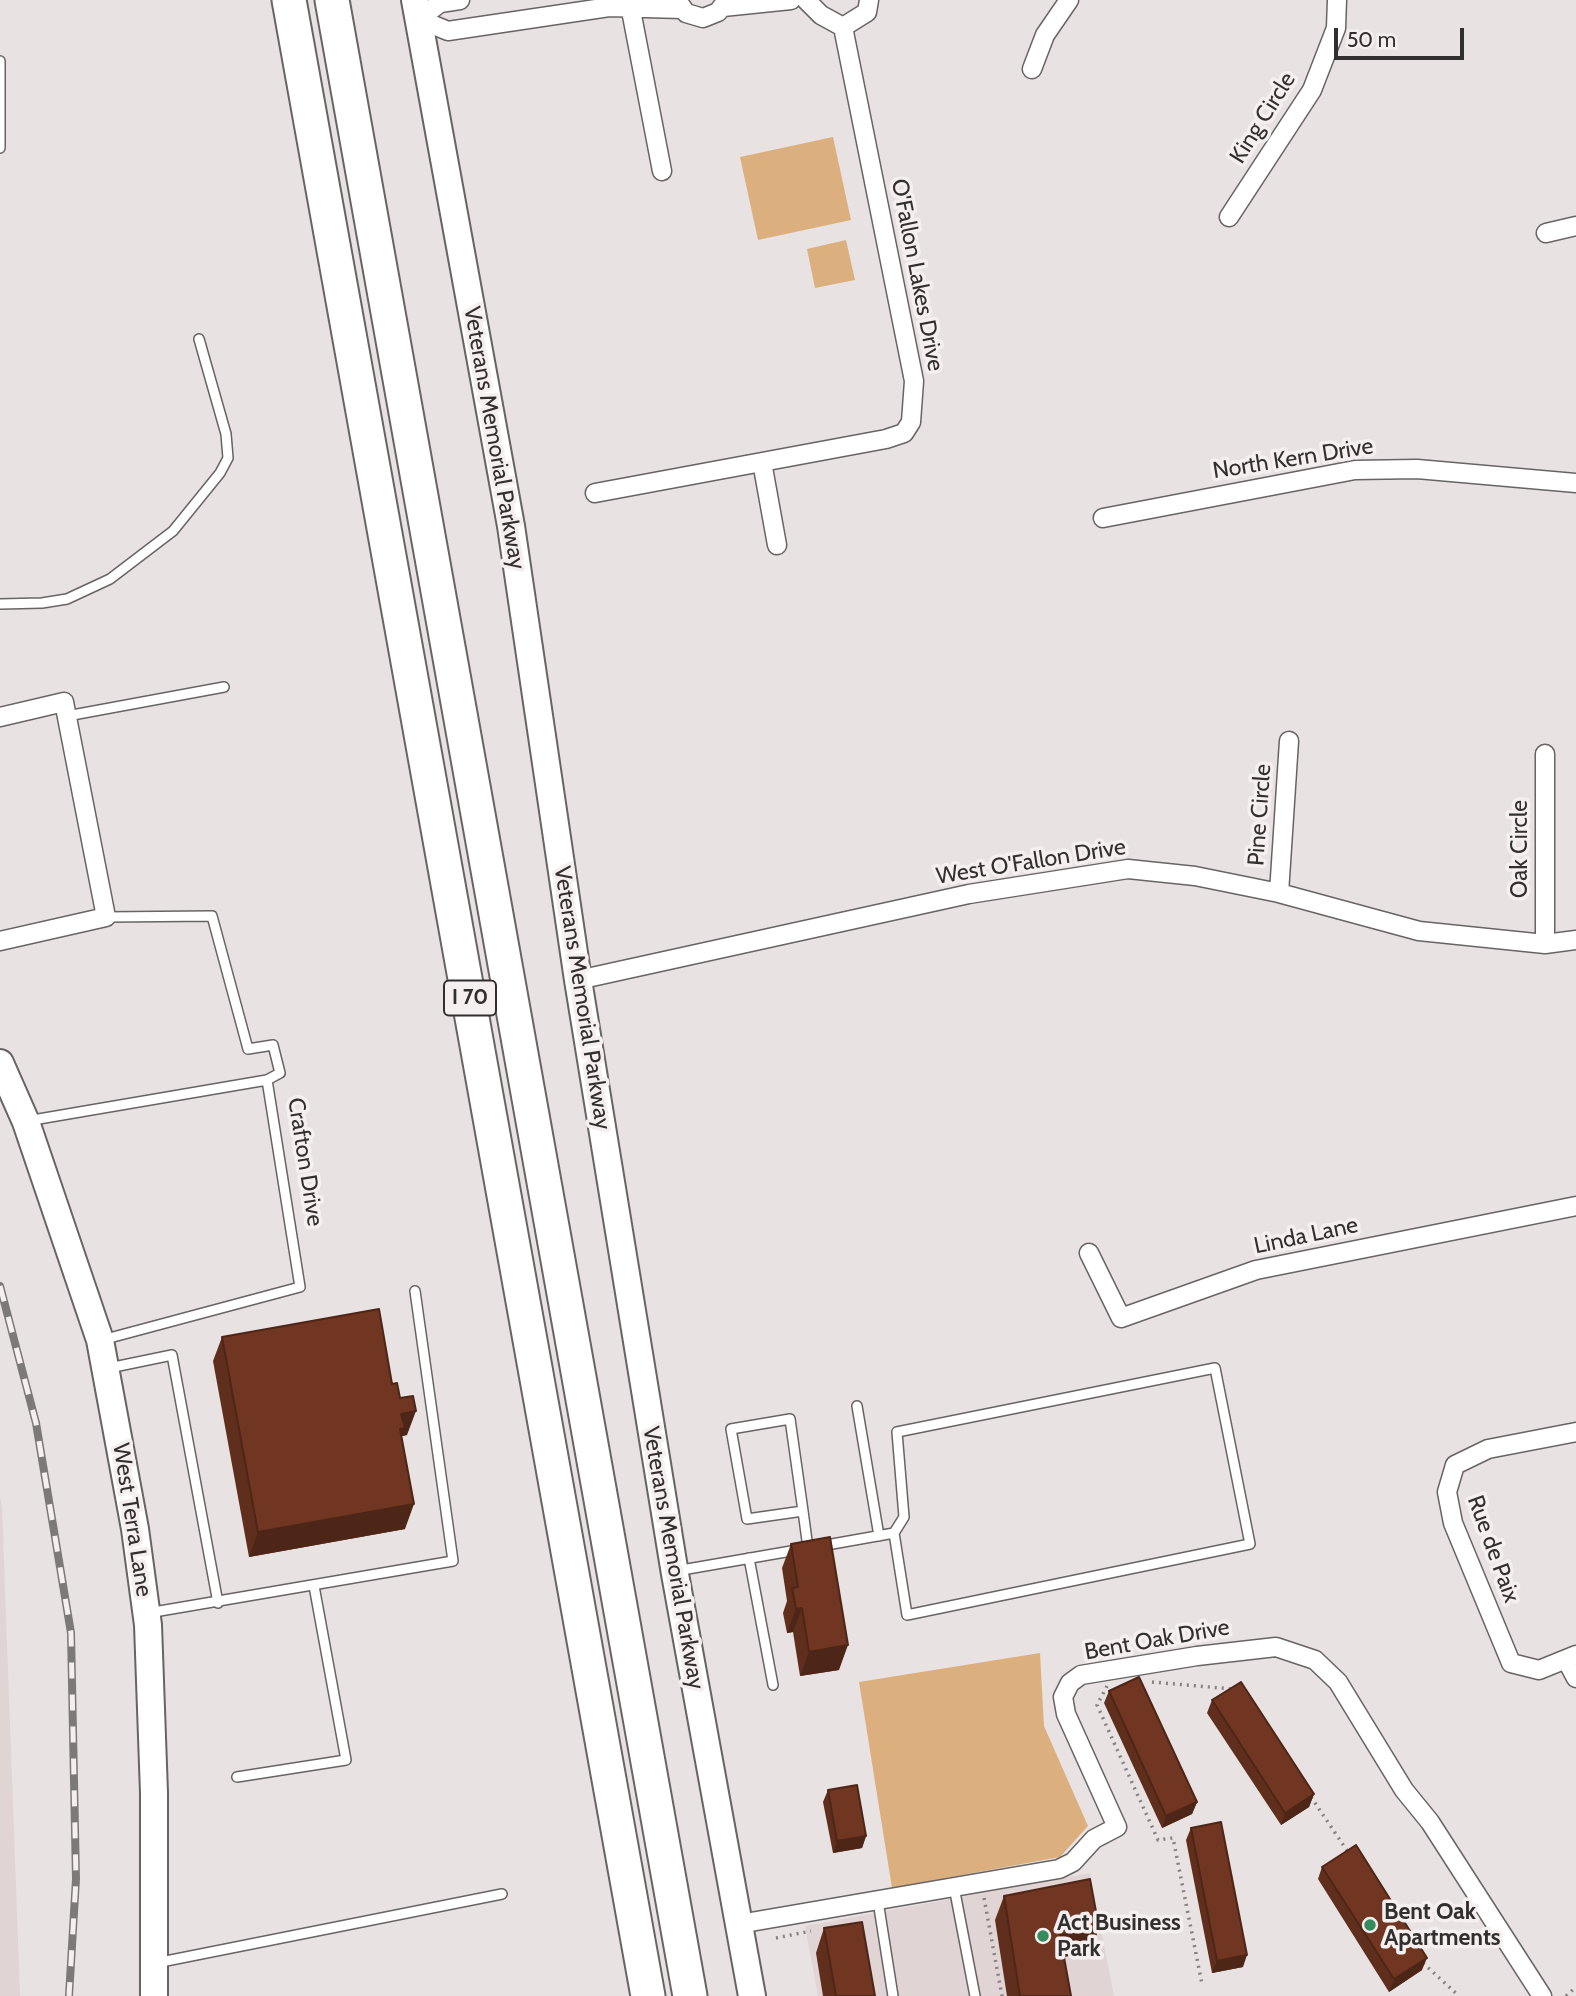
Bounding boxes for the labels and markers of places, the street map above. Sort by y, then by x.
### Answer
place label: Bent Oak Apartments [1384,1898,1501,1952]
place label: Act Business Park [1057,1909,1181,1963]
marker: Bent Oak Apartments [1362,1917,1378,1933]
marker: Act Business Park [1035,1928,1051,1944]

